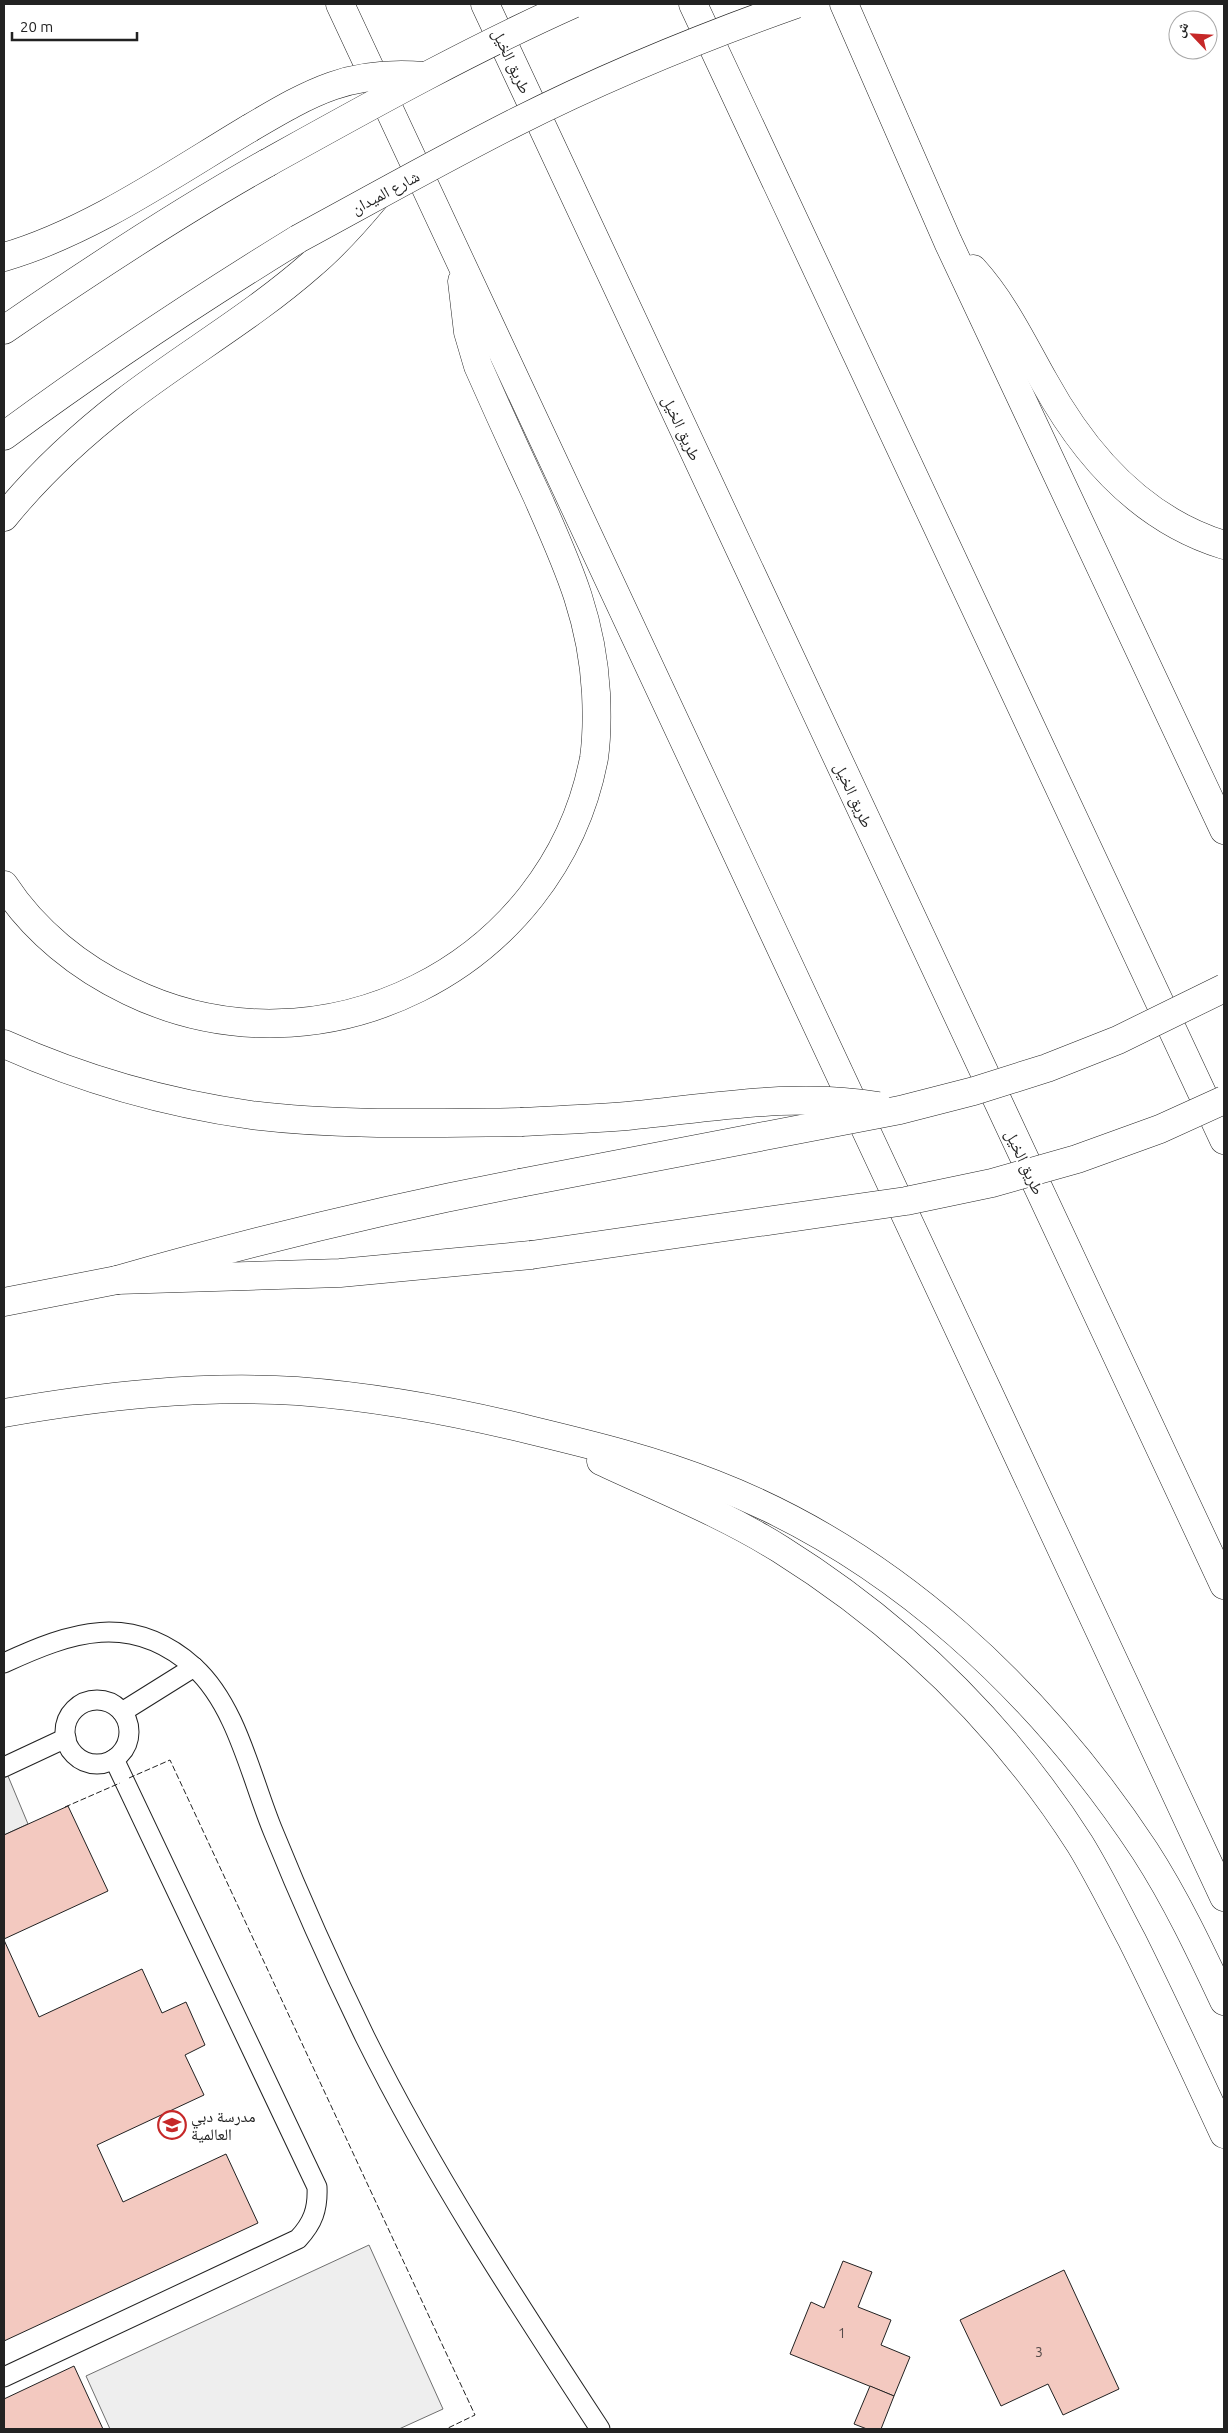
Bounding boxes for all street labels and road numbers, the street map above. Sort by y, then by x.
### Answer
street label: طريق الخيل [487,26,535,97]
street label: شارع الميدان [348,167,423,219]
street label: طريق الخيل [657,393,705,464]
street label: طريق الخيل [829,760,877,831]
street label: طريق الخيل [1000,1127,1048,1198]

